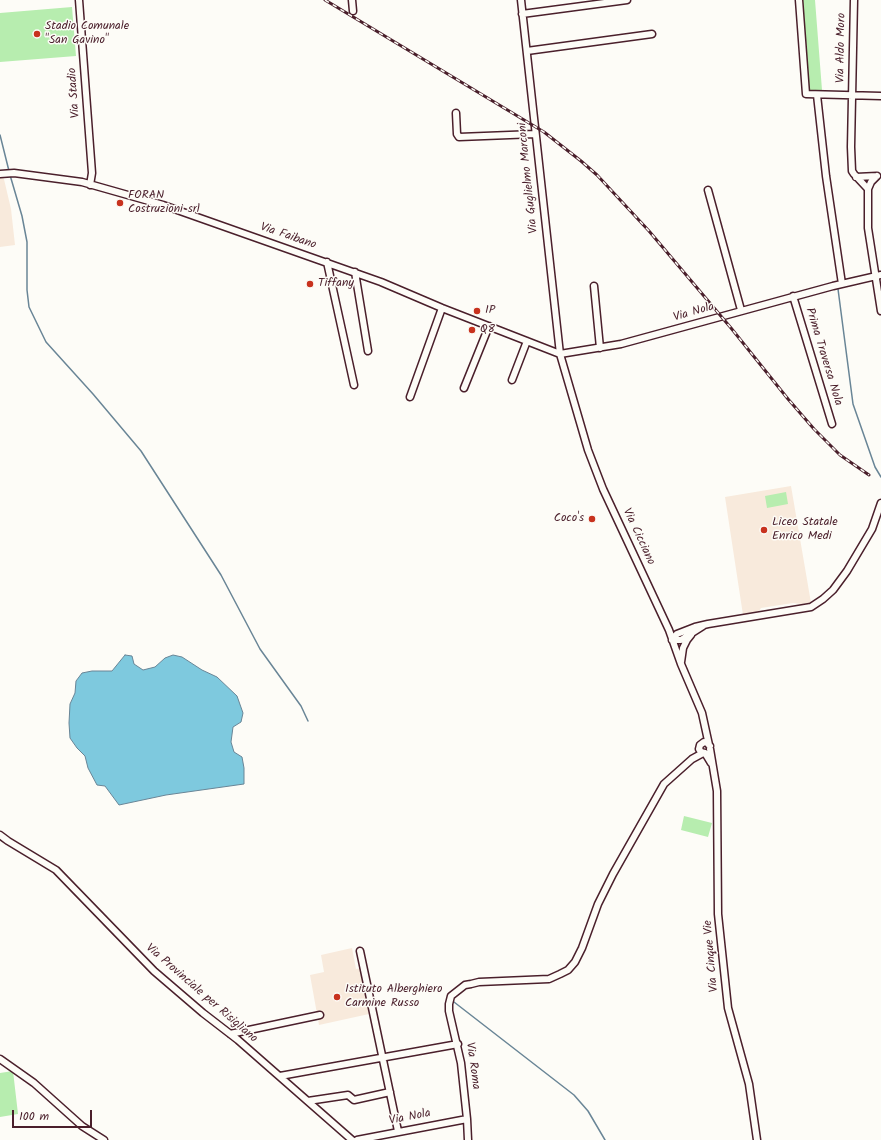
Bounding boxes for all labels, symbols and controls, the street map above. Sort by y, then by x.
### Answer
street label: Via Aldo Moro [834,13,850,83]
place label: Stadio Comunale "San Gavino" [45,20,129,48]
marker: Stadio Comunale "San Gavino" [32,29,42,39]
street label: Via Stadio [66,67,84,119]
street label: Via Guglielmo Marconi [516,122,542,234]
place label: FORAN Costruzioni srl [128,189,200,217]
marker: FORAN Costruzioni srl [115,198,125,208]
street label: Via Faibano [258,221,318,253]
place label: Tiffany [318,277,354,291]
marker: Tiffany [305,279,315,289]
street label: Via Nola [672,300,716,326]
place label: IP [485,304,495,318]
marker: IP [472,306,482,316]
street label: Prima Traversa Nola [801,306,845,408]
place label: Q8 [480,323,495,337]
marker: Q8 [467,325,477,335]
street label: Via Cicciano [619,506,657,568]
place label: Coco's [554,512,584,526]
marker: Coco's [587,514,597,524]
place label: Liceo Statale Enrico Medi [772,516,838,544]
marker: Liceo Statale Enrico Medi [759,525,769,535]
street label: Via Cinque Vie [702,919,722,993]
street label: Via Provinciale per Risigliano [142,941,260,1047]
place label: Istituto Alberghiero Carmine Russo [345,983,442,1011]
marker: Istituto Alberghiero Carmine Russo [332,992,342,1002]
street label: Via Roma [462,1042,482,1090]
scale bar [14,1102,94,1128]
text: 100 m [19,1107,49,1126]
street label: Via Nola [388,1107,432,1129]

